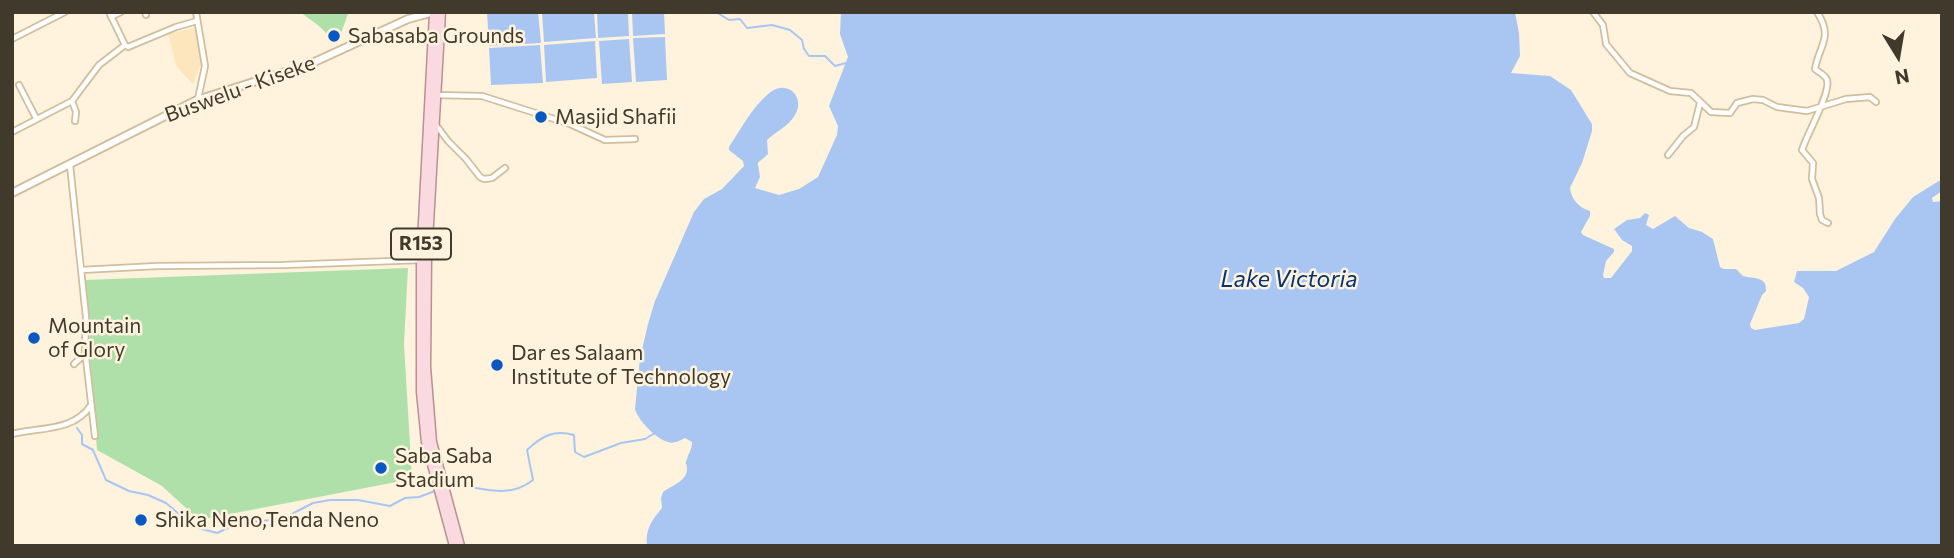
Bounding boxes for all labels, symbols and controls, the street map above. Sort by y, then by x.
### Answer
north arrow [1863,21,1933,91]
place label: Sabasaba Grounds [348,23,524,49]
marker: Sabasaba Grounds [326,28,342,44]
street label: Buswelu - Kiseke [161,50,319,128]
text: N [1893,64,1911,90]
place label: Masjid Shafii [555,104,677,130]
marker: Masjid Shafii [533,109,549,125]
road number: R153 [391,228,451,260]
water label: Lake Victoria [1221,265,1357,293]
place label: Mountain of Glory [48,313,141,363]
marker: Mountain of Glory [26,330,42,346]
place label: Dar es Salaam Institute of Technology [511,340,731,390]
marker: Dar es Salaam Institute of Technology [489,357,505,373]
place label: Saba Saba Stadium [395,443,492,493]
marker: Saba Saba Stadium [373,460,389,476]
place label: Shika Neno,Tenda Neno [155,507,379,533]
marker: Shika Neno,Tenda Neno [133,512,149,528]

